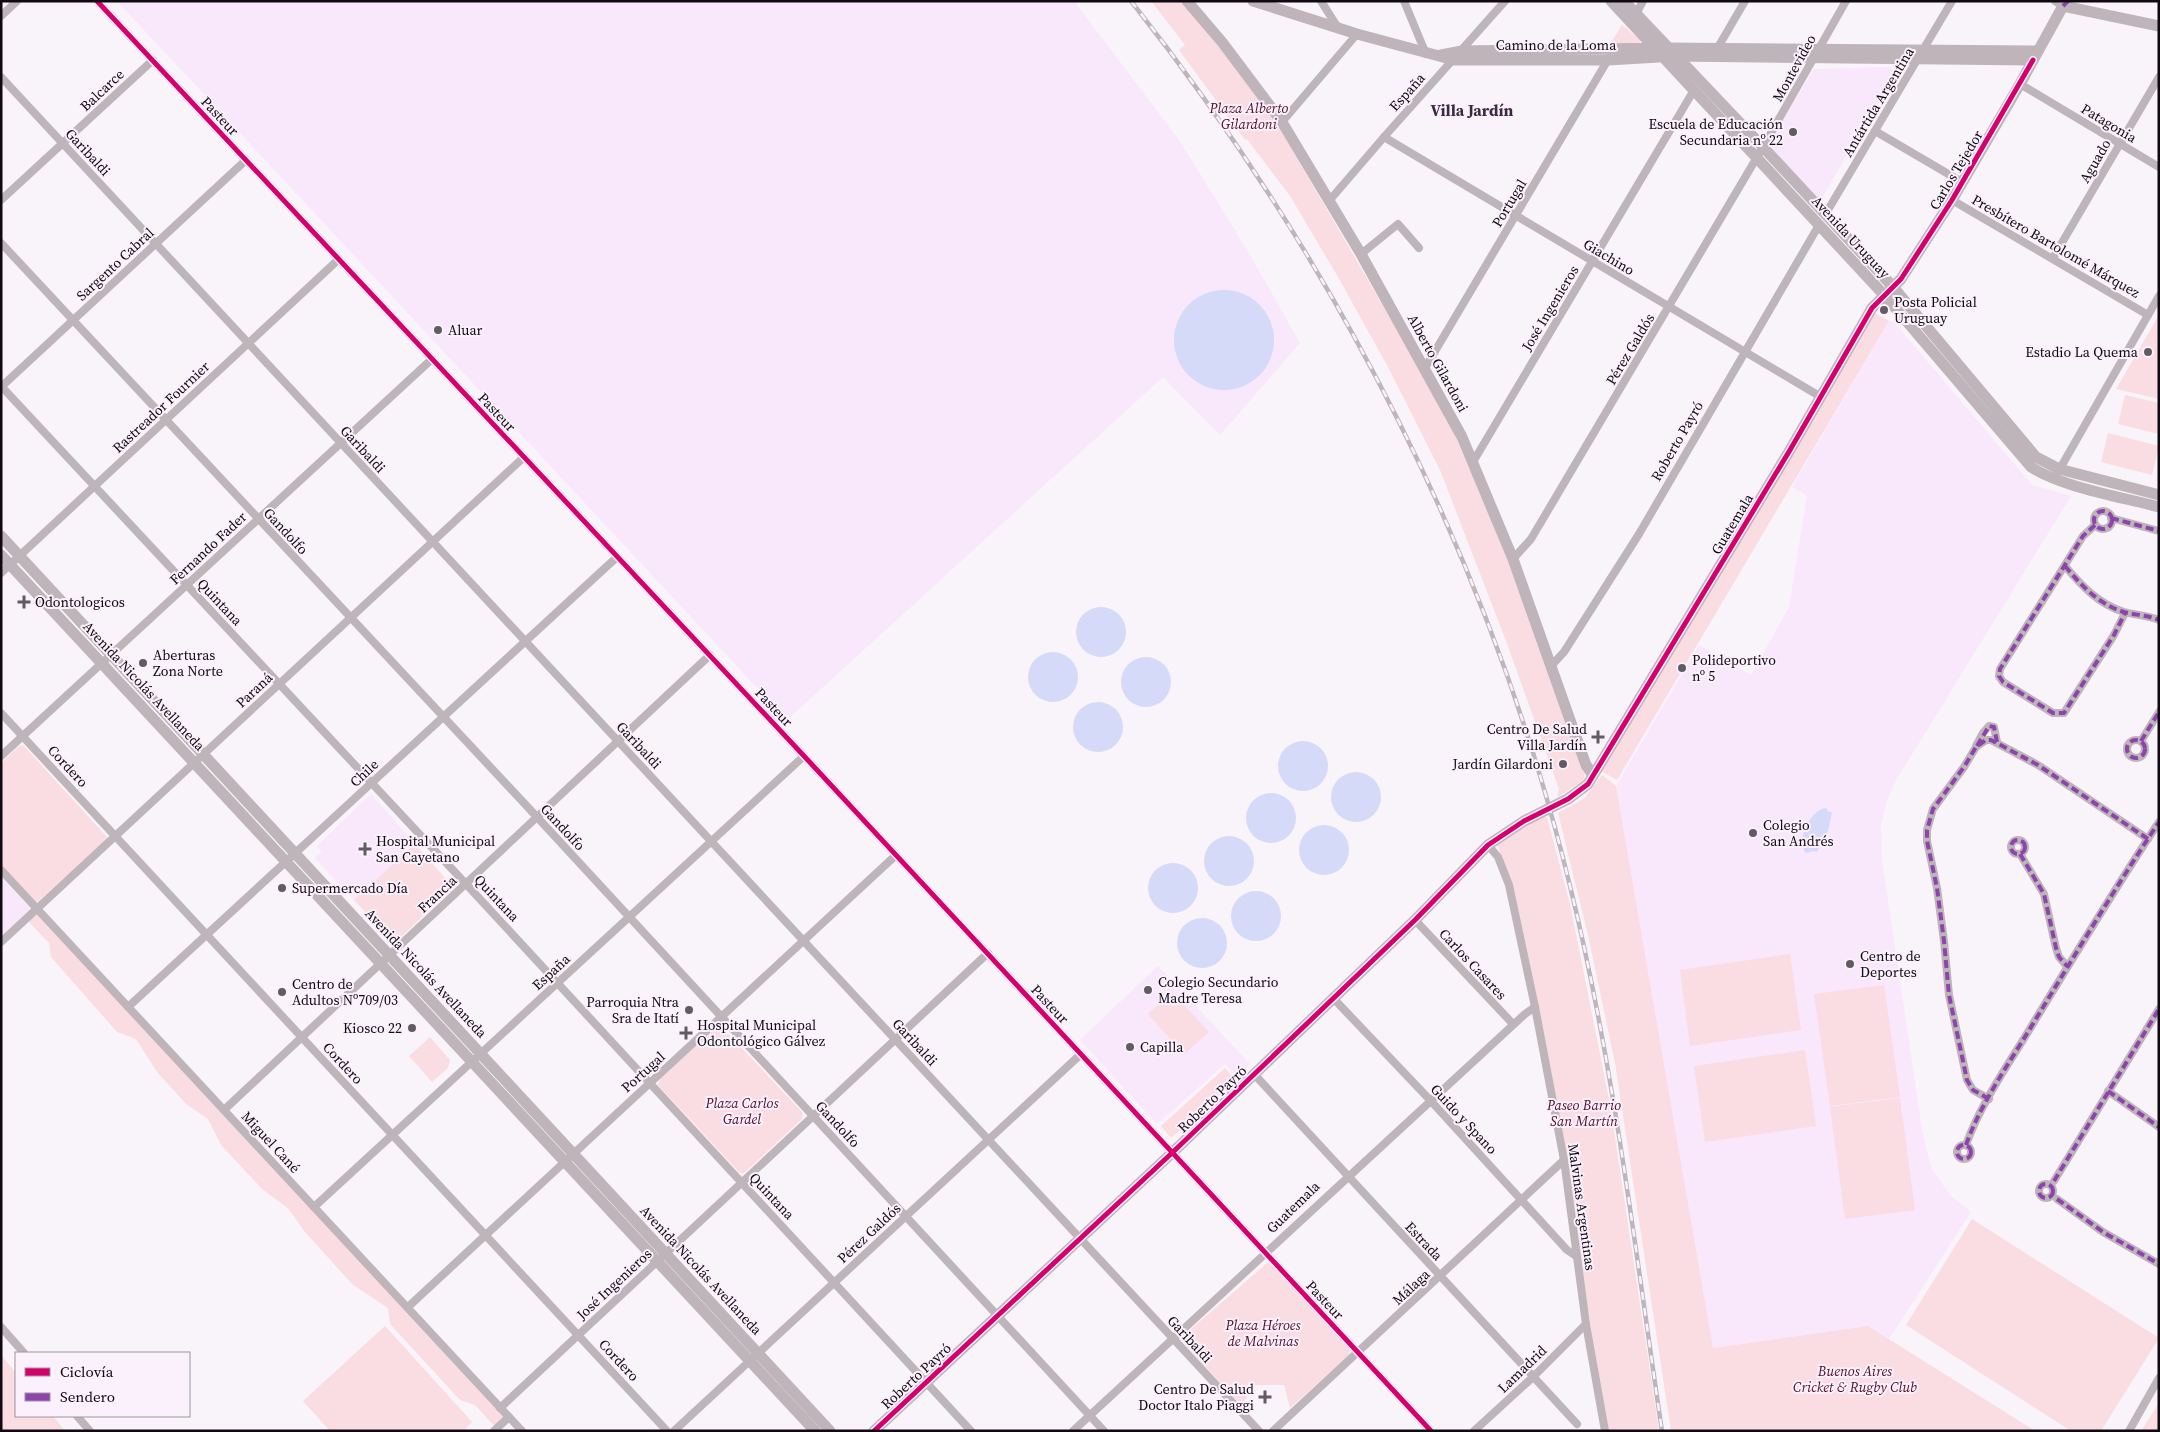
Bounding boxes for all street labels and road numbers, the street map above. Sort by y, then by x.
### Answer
street label: Montevideo [1767,31,1821,105]
street label: Camino de la Loma [1496,35,1617,55]
street label: Antártida Argentina [1837,43,1919,161]
street label: Balcarce [76,64,128,116]
street label: España [1384,68,1430,115]
street label: Pasteur [197,92,243,140]
street label: Patagonia [2077,99,2141,148]
street label: Garibaldi [61,124,115,180]
street label: Carlos Tejedor [1924,126,1988,214]
street label: Aguado [2074,135,2116,187]
street label: Portugal [1487,175,1531,231]
street label: Presbítero Bartolomé Márquez [1968,190,2144,303]
street label: Avenida Uruguay [1807,191,1895,283]
street label: Sargento Cabral [72,223,158,305]
street label: Giachino [1580,234,1639,280]
street label: José Ingenieros [1516,262,1583,355]
street label: Pérez Galdós [1601,309,1659,389]
street label: Alberto Gilardoni [1403,310,1473,416]
street label: Rastreador Fournier [108,357,214,457]
street label: Pasteur [474,388,520,436]
street label: Roberto Payró [1646,397,1708,485]
street label: Garibaldi [336,421,390,477]
street label: Guatemala [1706,489,1758,558]
street label: Gandolfo [259,503,313,559]
street label: Fernando Fader [165,507,251,589]
street label: Quintana [193,574,248,631]
street label: Avenida Nicolás Avellaneda [79,617,210,756]
street label: Paraná [231,667,277,712]
street label: Pasteur [751,683,797,731]
street label: Garibaldi [612,717,666,773]
street label: Cordero [43,741,93,792]
street label: Chile [345,755,383,791]
street label: Gandolfo [536,799,590,855]
street label: Francia [413,870,462,917]
street label: Quintana [470,870,525,927]
street label: Avenida Nicolás Avellaneda [361,904,492,1043]
street label: Carlos Casares [1435,924,1511,1004]
street label: España [528,949,575,995]
street label: Pasteur [1027,980,1073,1028]
street label: Garibaldi [888,1014,942,1070]
street label: Cordero [318,1038,368,1089]
street label: Portugal [617,1047,669,1097]
street label: Roberto Payró [1173,1061,1251,1137]
street label: Guido y Spano [1426,1079,1502,1159]
street label: Gandolfo [811,1096,865,1152]
street label: Miguel Cané [237,1107,305,1177]
street label: Malvinas Argentinas [1563,1142,1601,1272]
street label: Quintana [745,1168,800,1225]
street label: Guatemala [1262,1176,1325,1238]
street label: Pérez Galdós [833,1198,905,1268]
street label: Avenida Nicolás Avellaneda [636,1201,767,1340]
street label: Estrada [1401,1217,1448,1266]
street label: José Ingenieros [571,1244,656,1325]
street label: Málaga [1388,1264,1435,1310]
street label: Pasteur [1302,1276,1348,1324]
street label: Garibaldi [1163,1311,1217,1367]
street label: Cordero [594,1335,644,1386]
street label: Roberto Payró [877,1338,956,1414]
street label: Lamadrid [1493,1341,1551,1397]

